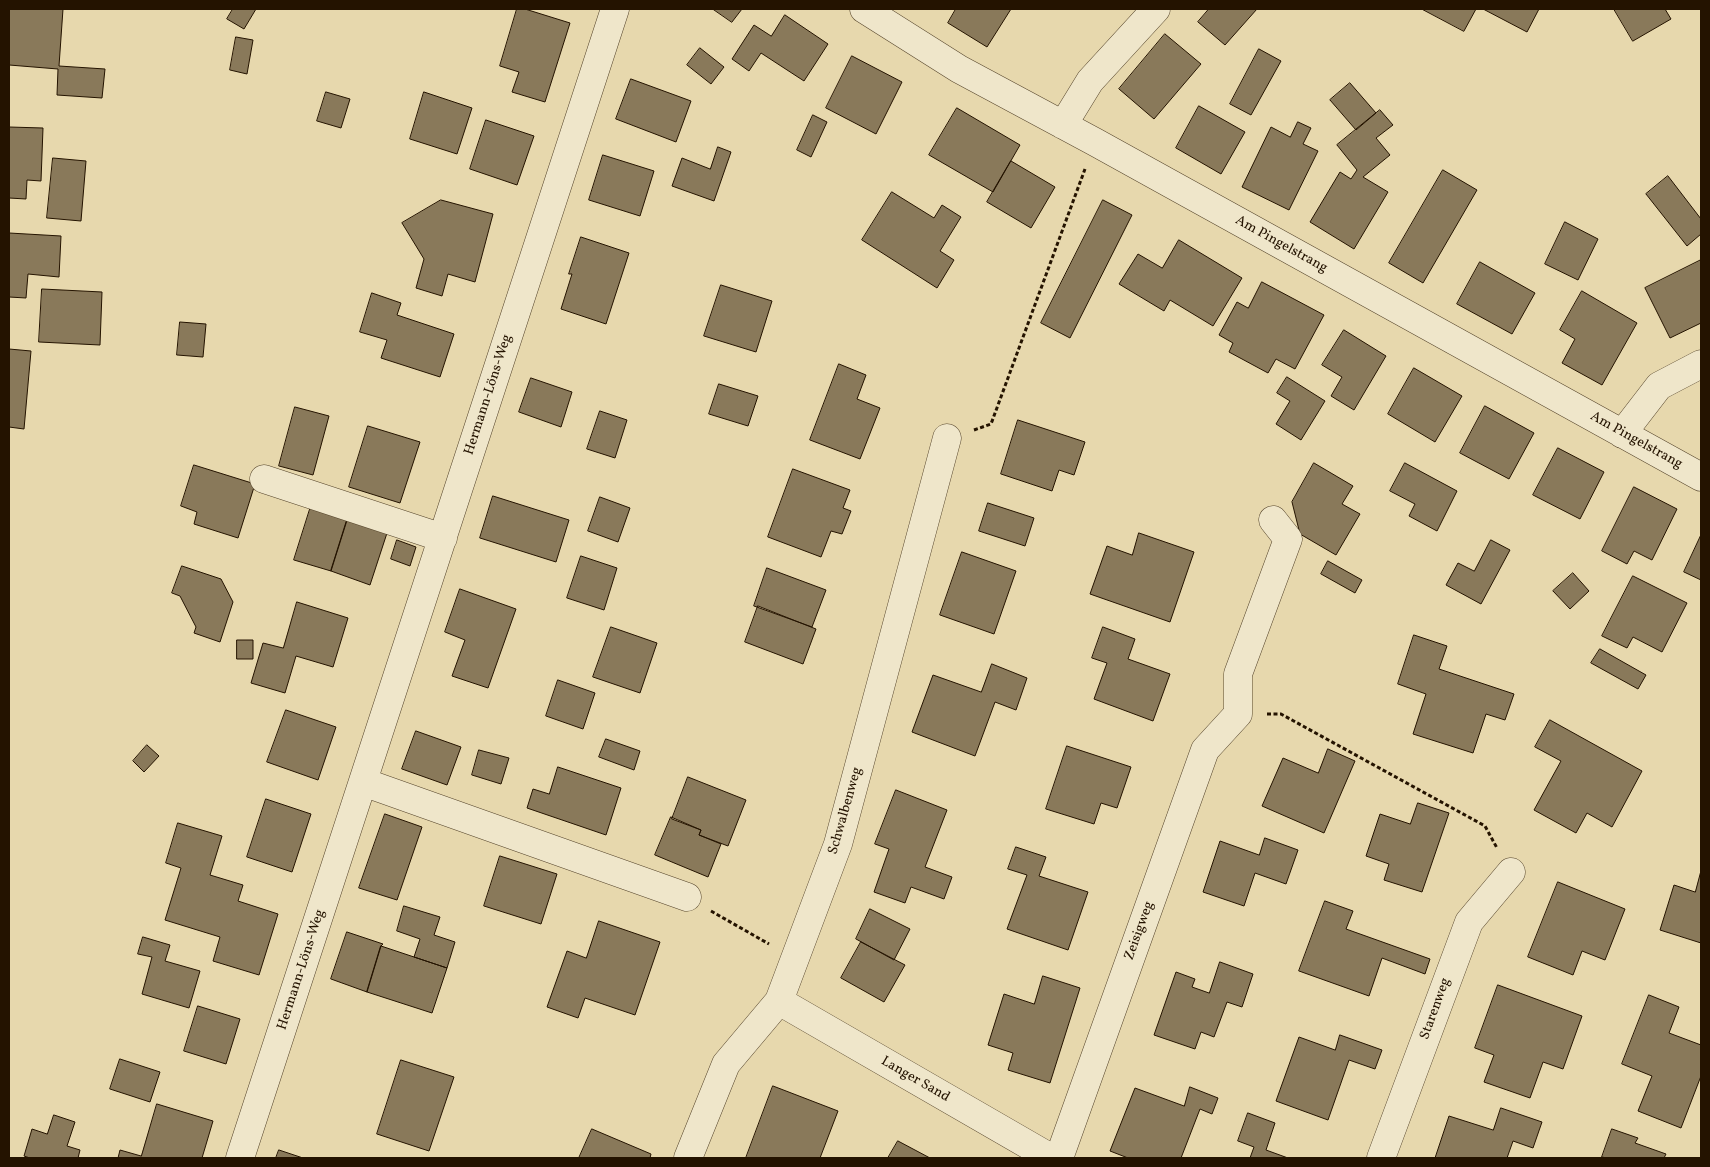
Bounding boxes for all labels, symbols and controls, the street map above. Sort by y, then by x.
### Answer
street label: Am Pingelstrang [1232,213,1330,277]
street label: Hermann-Löns-Weg [462,333,516,457]
street label: Am Pingelstrang [1587,409,1685,473]
street label: Schwalbenweg [826,765,866,857]
street label: Zeisigweg [1122,899,1158,963]
street label: Hermann-Löns-Weg [275,908,329,1032]
street label: Starenweg [1417,976,1455,1042]
street label: Langer Sand [878,1054,952,1106]

